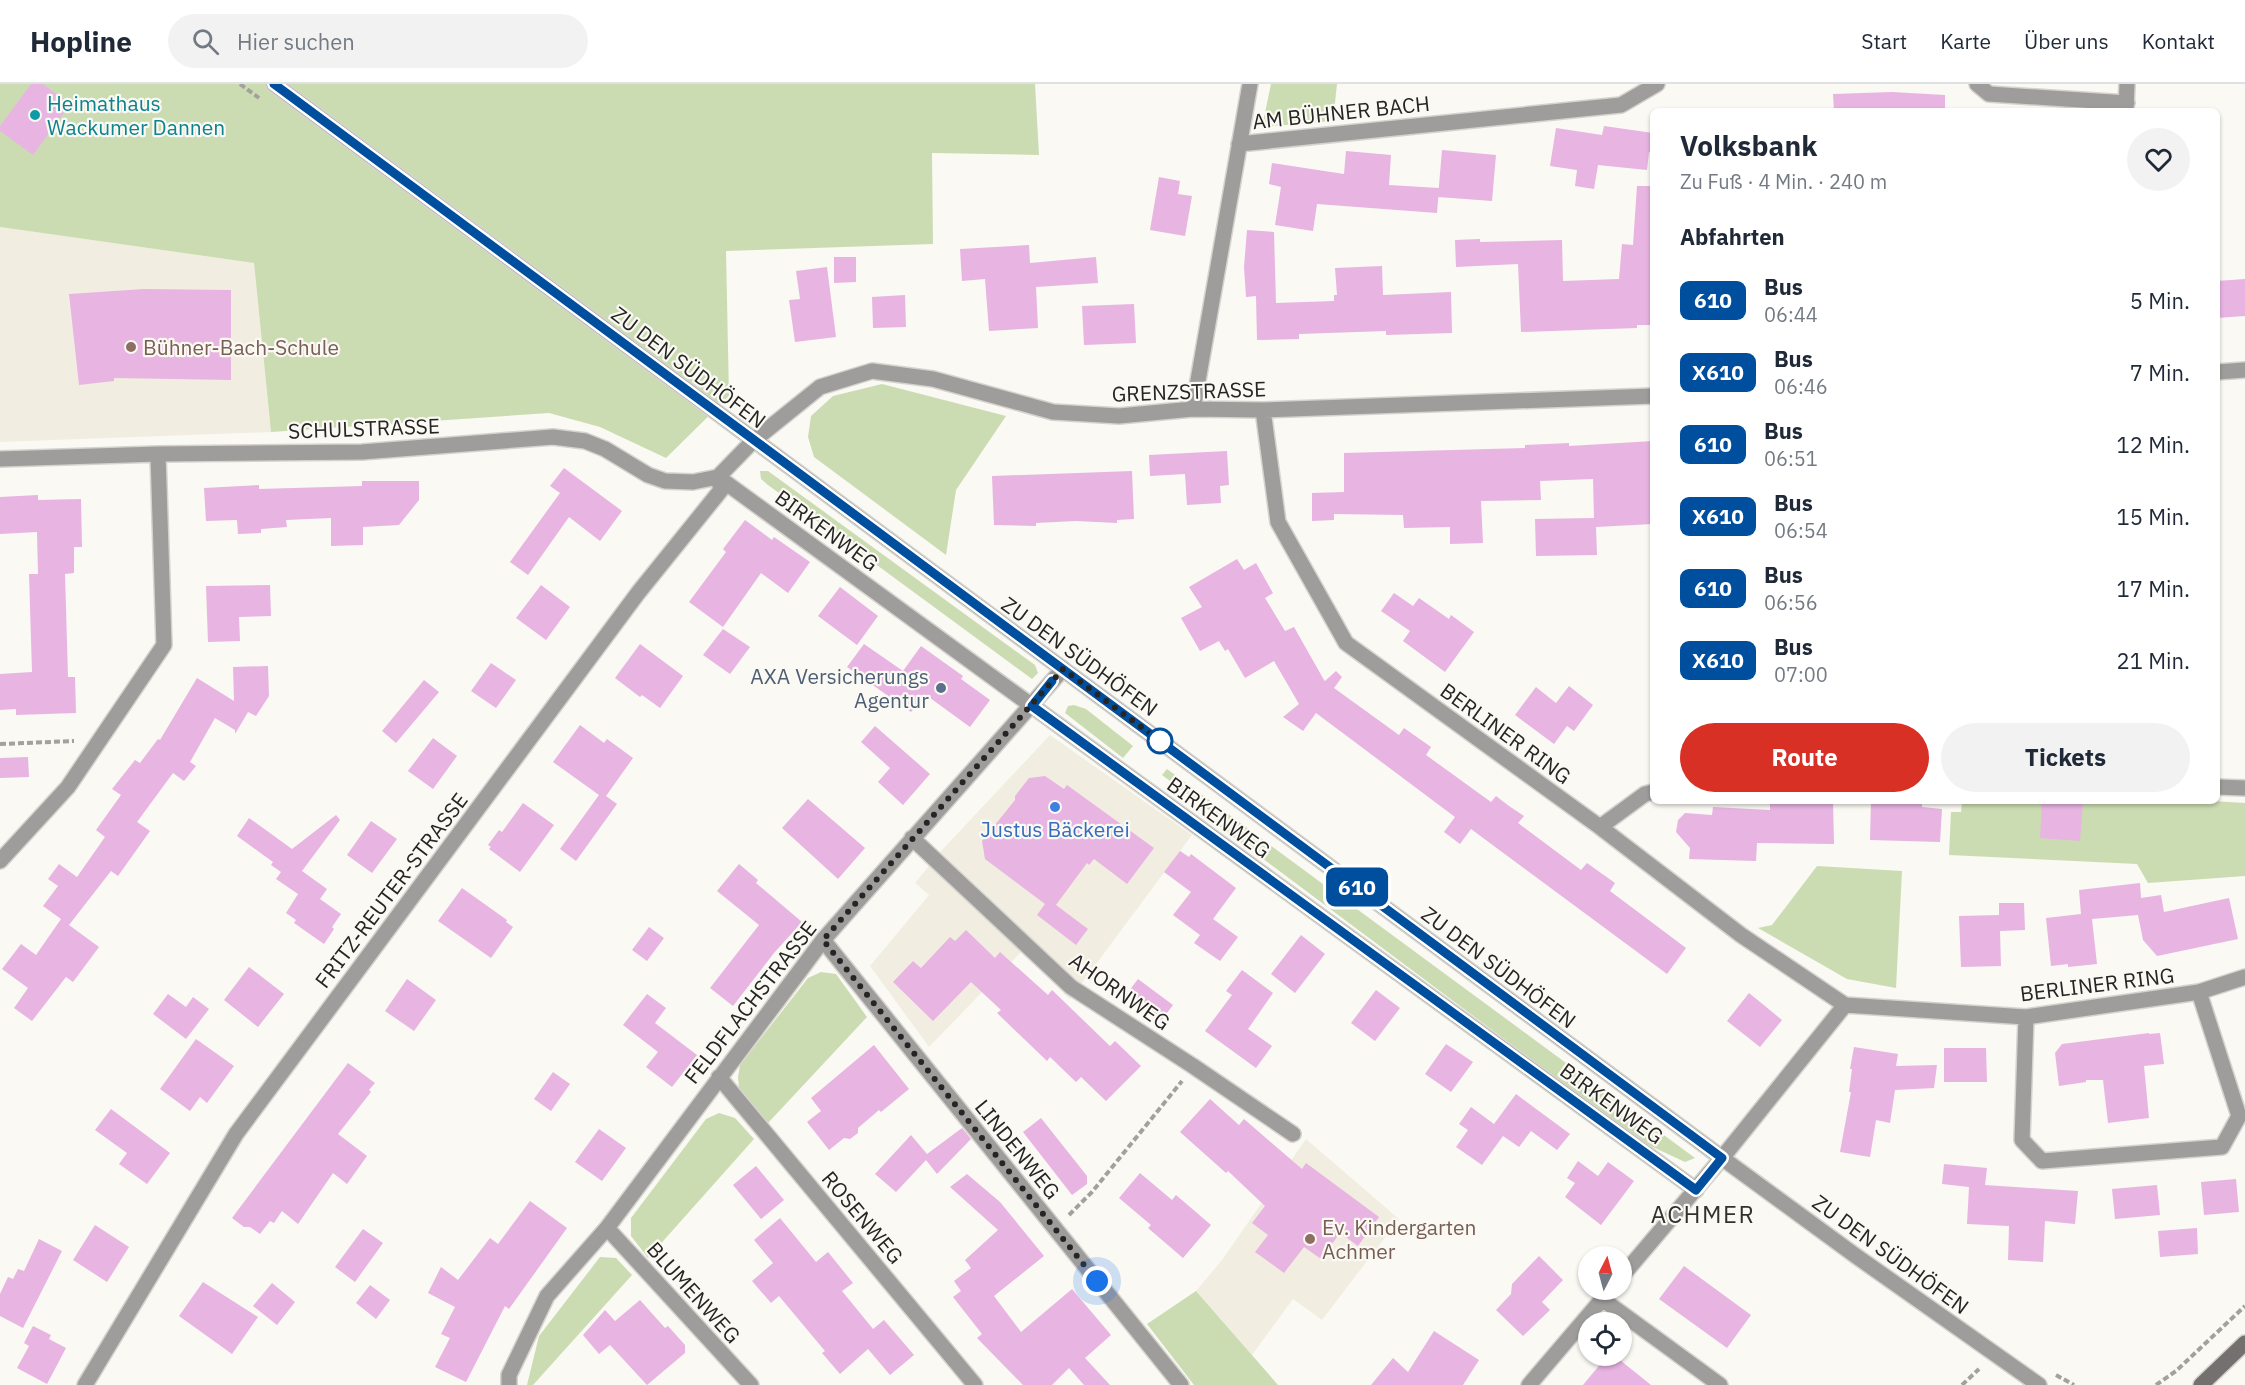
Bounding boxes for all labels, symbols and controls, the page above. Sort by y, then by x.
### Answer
search box [168,14,588,68]
text: Hopline [30,23,132,60]
icon: search [189,25,222,58]
text: Hier suchen [237,27,355,56]
text: Start [1861,27,1907,55]
text: Karte [1940,27,1991,55]
text: Über uns [2024,27,2109,55]
text: Kontakt [2142,27,2215,55]
place label: Heimathaus Wackumer Dannen [47,89,225,141]
street label: AM BÜHNER BACH [1251,89,1431,135]
marker: Heimathaus Wackumer Dannen [28,108,42,122]
text: Volksbank [1680,127,1817,164]
button: heart [2127,128,2190,191]
text: Zu Fuß · 4 Min. · 240 m [1680,168,1887,195]
text: Abfahrten [1680,222,1785,251]
text: Bus [1764,272,1803,301]
text: 610 [1694,286,1732,314]
text: 5 Min. [2130,286,2190,315]
street label: ZU DEN SÜDHÖFEN [606,300,772,434]
text: 06:44 [1764,301,1818,328]
place label: Bühner-Bach-Schule [143,333,339,361]
marker: Bühner-Bach-Schule [124,340,138,354]
text: Bus [1774,344,1813,373]
text: X610 [1692,358,1744,386]
text: 7 Min. [2130,358,2190,387]
text: 06:46 [1774,373,1828,400]
street label: GRENZSTRASSE [1111,374,1267,408]
street label: SCHULSTRASSE [287,411,441,445]
text: Bus [1764,416,1803,445]
text: 610 [1694,430,1732,458]
text: 12 Min. [2117,430,2190,459]
text: 06:51 [1764,445,1818,472]
street label: BIRKENWEG [770,483,884,577]
text: Bus [1774,488,1813,517]
text: X610 [1692,502,1744,530]
text: 15 Min. [2117,502,2190,531]
text: 06:54 [1774,517,1828,544]
text: Bus [1764,560,1803,589]
text: 610 [1694,574,1732,602]
text: 17 Min. [2117,574,2190,603]
text: 06:56 [1764,589,1818,616]
street label: ZU DEN SÜDHÖFEN [996,590,1164,722]
text: Bus [1774,632,1813,661]
text: X610 [1692,646,1744,674]
text: 21 Min. [2117,646,2190,675]
text: 07:00 [1774,661,1828,688]
place label: AXA Versicherungs Agentur [750,662,929,714]
street label: BERLINER RING [1435,676,1577,790]
marker: AXA Versicherungs Agentur [934,681,948,695]
button: Route [1680,723,1929,792]
button: Tickets [1941,723,2190,792]
unlabelled marker [1147,728,1173,754]
street label: BIRKENWEG [1162,770,1276,864]
street label: FRITZ-REUTER-STRASSE [308,787,474,993]
marker: Justus Bäckerei [1048,800,1062,814]
place label: Justus Bäckerei [980,815,1130,843]
line badge: 610 [1322,868,1392,906]
text: 610 [1338,873,1376,901]
street label: ZU DEN SÜDHÖFEN [1416,900,1582,1034]
street label: FELDFLACHSTRASSE [678,915,822,1089]
street label: AHORNWEG [1064,946,1176,1036]
street label: BERLINER RING [2018,961,2176,1007]
street label: BIRKENWEG [1555,1056,1669,1150]
street label: LINDENWEG [969,1093,1067,1205]
street label: ROSENWEG [816,1165,910,1269]
street label: ZU DEN SÜDHÖFEN [1807,1188,1975,1320]
district label: ACHMER [1651,1198,1755,1230]
place label: Ev. Kindergarten Achmer [1322,1213,1477,1265]
marker: Ev. Kindergarten Achmer [1303,1232,1317,1246]
street label: BLUMENWEG [641,1235,747,1349]
north arrow [1578,1246,1632,1300]
map controls [1578,1246,1632,1366]
your location [1082,1266,1112,1296]
button: locate [1578,1312,1632,1366]

